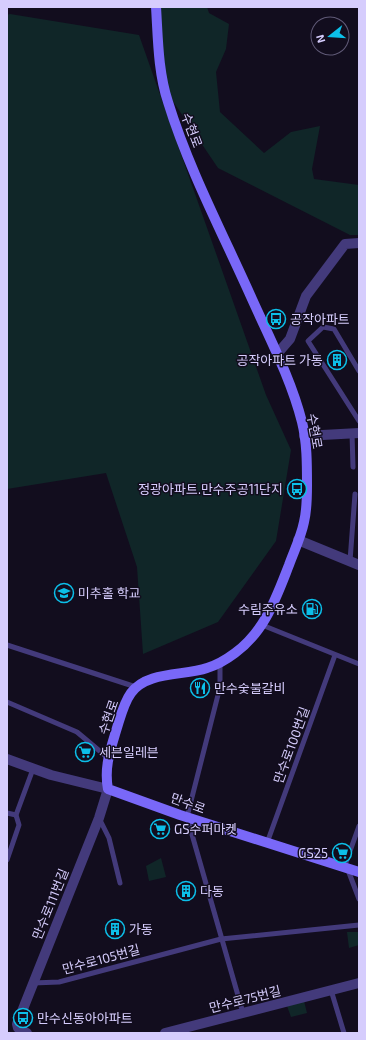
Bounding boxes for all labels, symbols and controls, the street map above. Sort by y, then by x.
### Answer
north arrow [310,16,350,56]
text: N [313,33,327,45]
street label: 수현로 [178,110,206,150]
bus stop icon: 공작아파트 [265,308,287,330]
place label: 공작아파트 [290,311,350,327]
building icon: 공작아파트 가동 [326,349,348,371]
place label: 공작아파트 가동 [236,352,323,368]
street label: 수현로 [304,412,326,450]
bus stop icon: 정광아파트.만수주공11단지 [286,478,308,500]
place label: 정광아파트.만수주공11단지 [138,481,283,497]
school or university icon: 미추홀 학교 [53,582,75,604]
place label: 미추홀 학교 [78,585,141,601]
fuel station icon: 수림주유소 [301,598,323,620]
place label: 수림주유소 [238,601,298,617]
restaurant icon: 만수숯불갈비 [189,677,211,699]
place label: 만수숯불갈비 [214,680,286,696]
street label: 수현로 [95,697,121,737]
street label: 만수로100번길 [270,704,312,786]
supermarket icon: 세븐일레븐 [74,741,96,763]
place label: 세븐일레븐 [99,744,159,760]
street label: 만수로 [168,789,208,817]
supermarket icon: GS수퍼마켓 [149,818,171,840]
place label: GS수퍼마켓 [174,821,237,837]
supermarket icon: GS25 [331,842,353,864]
place label: GS25 [298,845,328,861]
street label: 만수로111번길 [28,866,72,942]
building icon: 다동 [175,880,197,902]
place label: 다동 [200,883,224,899]
building icon: 가동 [104,918,126,940]
place label: 가동 [129,921,153,937]
street label: 만수로105번길 [60,941,142,977]
street label: 만수로75번길 [207,982,283,1016]
bus stop icon: 만수신동아아파트 [12,1007,34,1029]
place label: 만수신동아아파트 [37,1010,133,1026]

